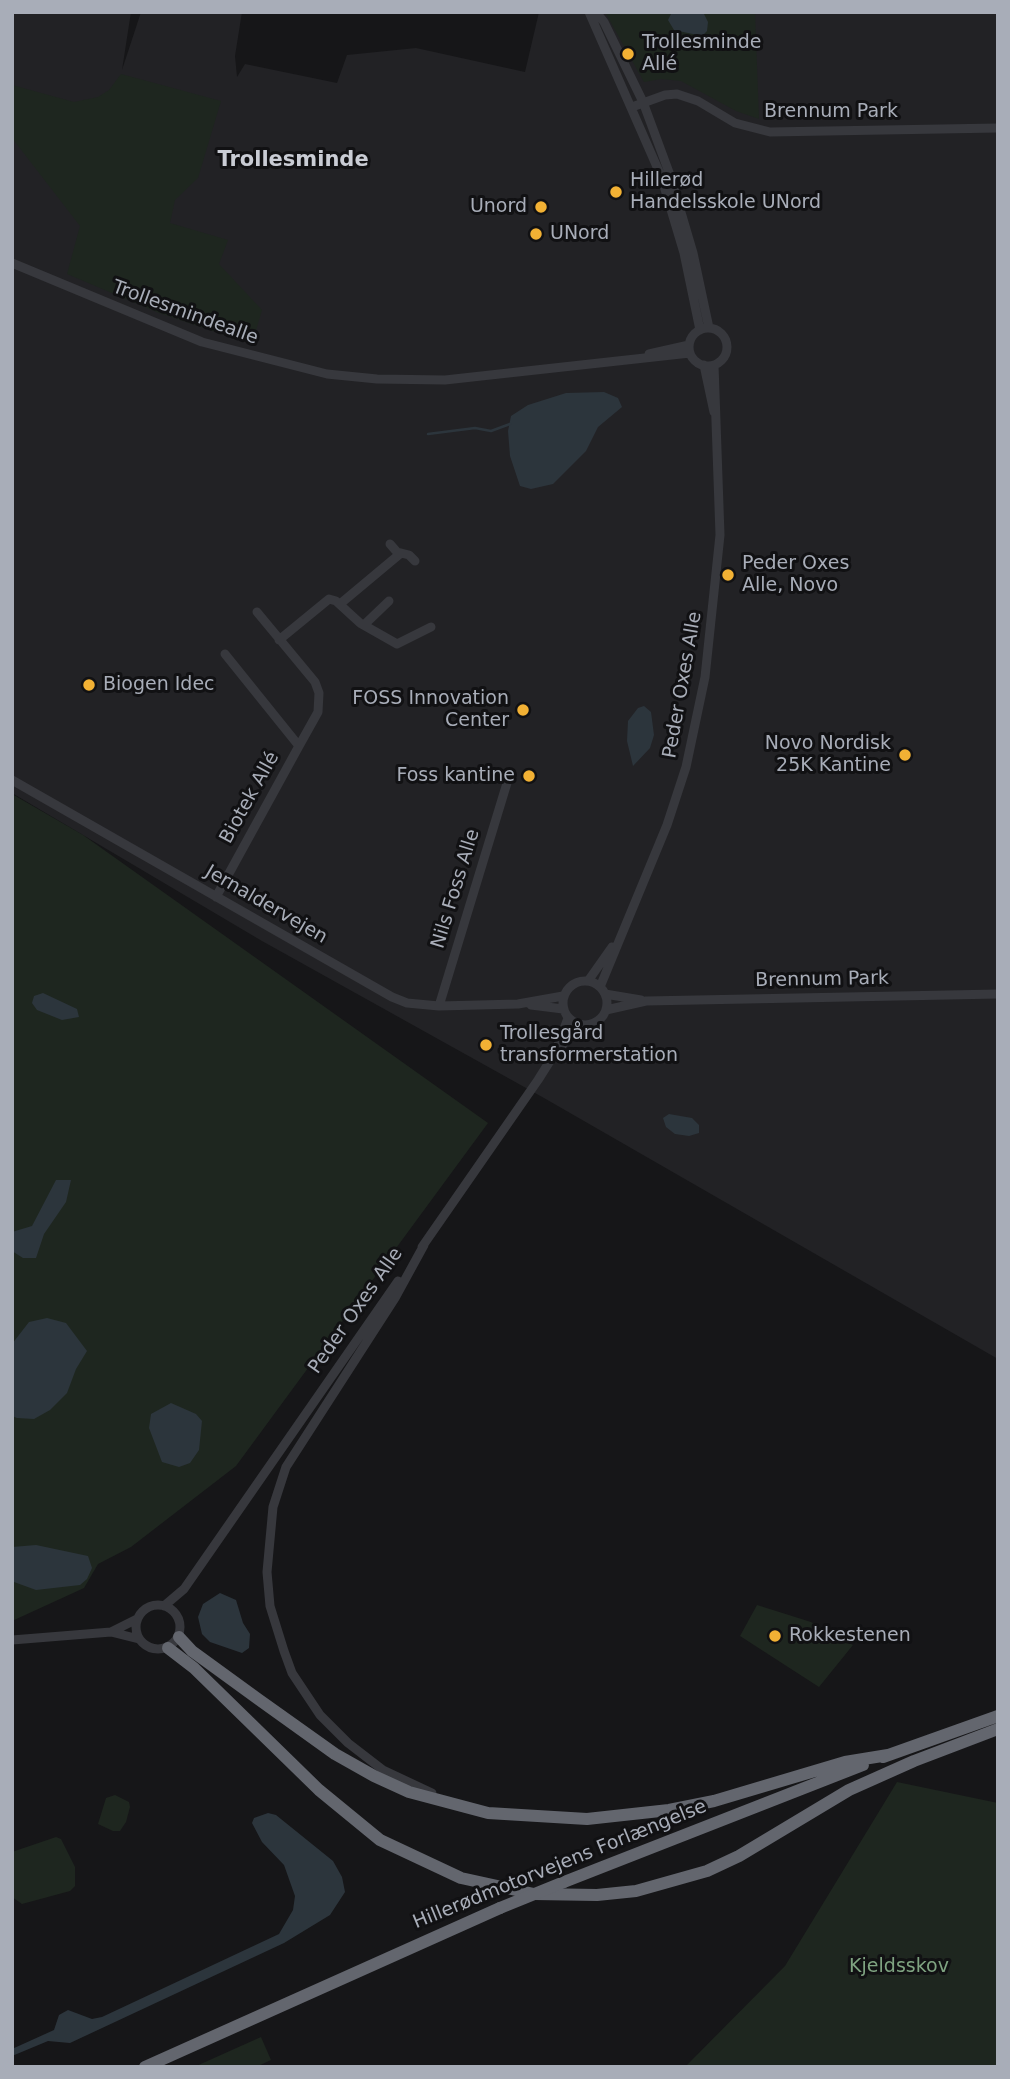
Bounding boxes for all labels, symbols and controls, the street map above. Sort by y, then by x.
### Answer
place label: Trollesminde Allé [642,32,762,76]
marker: Trollesminde Allé [620,46,636,62]
street label: Brennum Park [764,101,898,123]
district label: Trollesminde [217,148,369,174]
place label: Hillerød Handelsskole UNord [630,170,821,214]
marker: Hillerød Handelsskole UNord [608,184,624,200]
place label: Unord [470,196,527,218]
marker: Unord [533,199,549,215]
place label: UNord [550,223,609,245]
marker: UNord [528,226,544,242]
street label: Trollesmindealle [109,276,261,350]
place label: Peder Oxes Alle, Novo [742,553,849,597]
marker: Peder Oxes Alle, Novo [720,567,736,583]
street label: Peder Oxes Alle [659,610,707,760]
place label: Biogen Idec [103,674,215,696]
marker: Biogen Idec [81,677,97,693]
place label: FOSS Innovation Center [352,688,509,732]
marker: FOSS Innovation Center [515,702,531,718]
place label: Novo Nordisk 25K Kantine [765,733,891,777]
marker: Novo Nordisk 25K Kantine [897,747,913,763]
street label: Biotek Allé [215,748,285,848]
place label: Foss kantine [396,765,515,787]
marker: Foss kantine [521,768,537,784]
street label: Nils Foss Alle [427,827,485,951]
street label: Jernaldervejen [201,861,331,949]
street label: Brennum Park [755,967,889,993]
place label: Trollesgård transformerstation [500,1023,678,1067]
marker: Trollesgård transformerstation [478,1037,494,1053]
street label: Peder Oxes Alle [304,1244,408,1378]
place label: Rokkestenen [789,1625,911,1647]
marker: Rokkestenen [767,1628,783,1644]
street label: Hillerødmotorvejens Forlængelse [410,1796,710,1934]
park label: Kjeldsskov [849,1956,949,1978]

